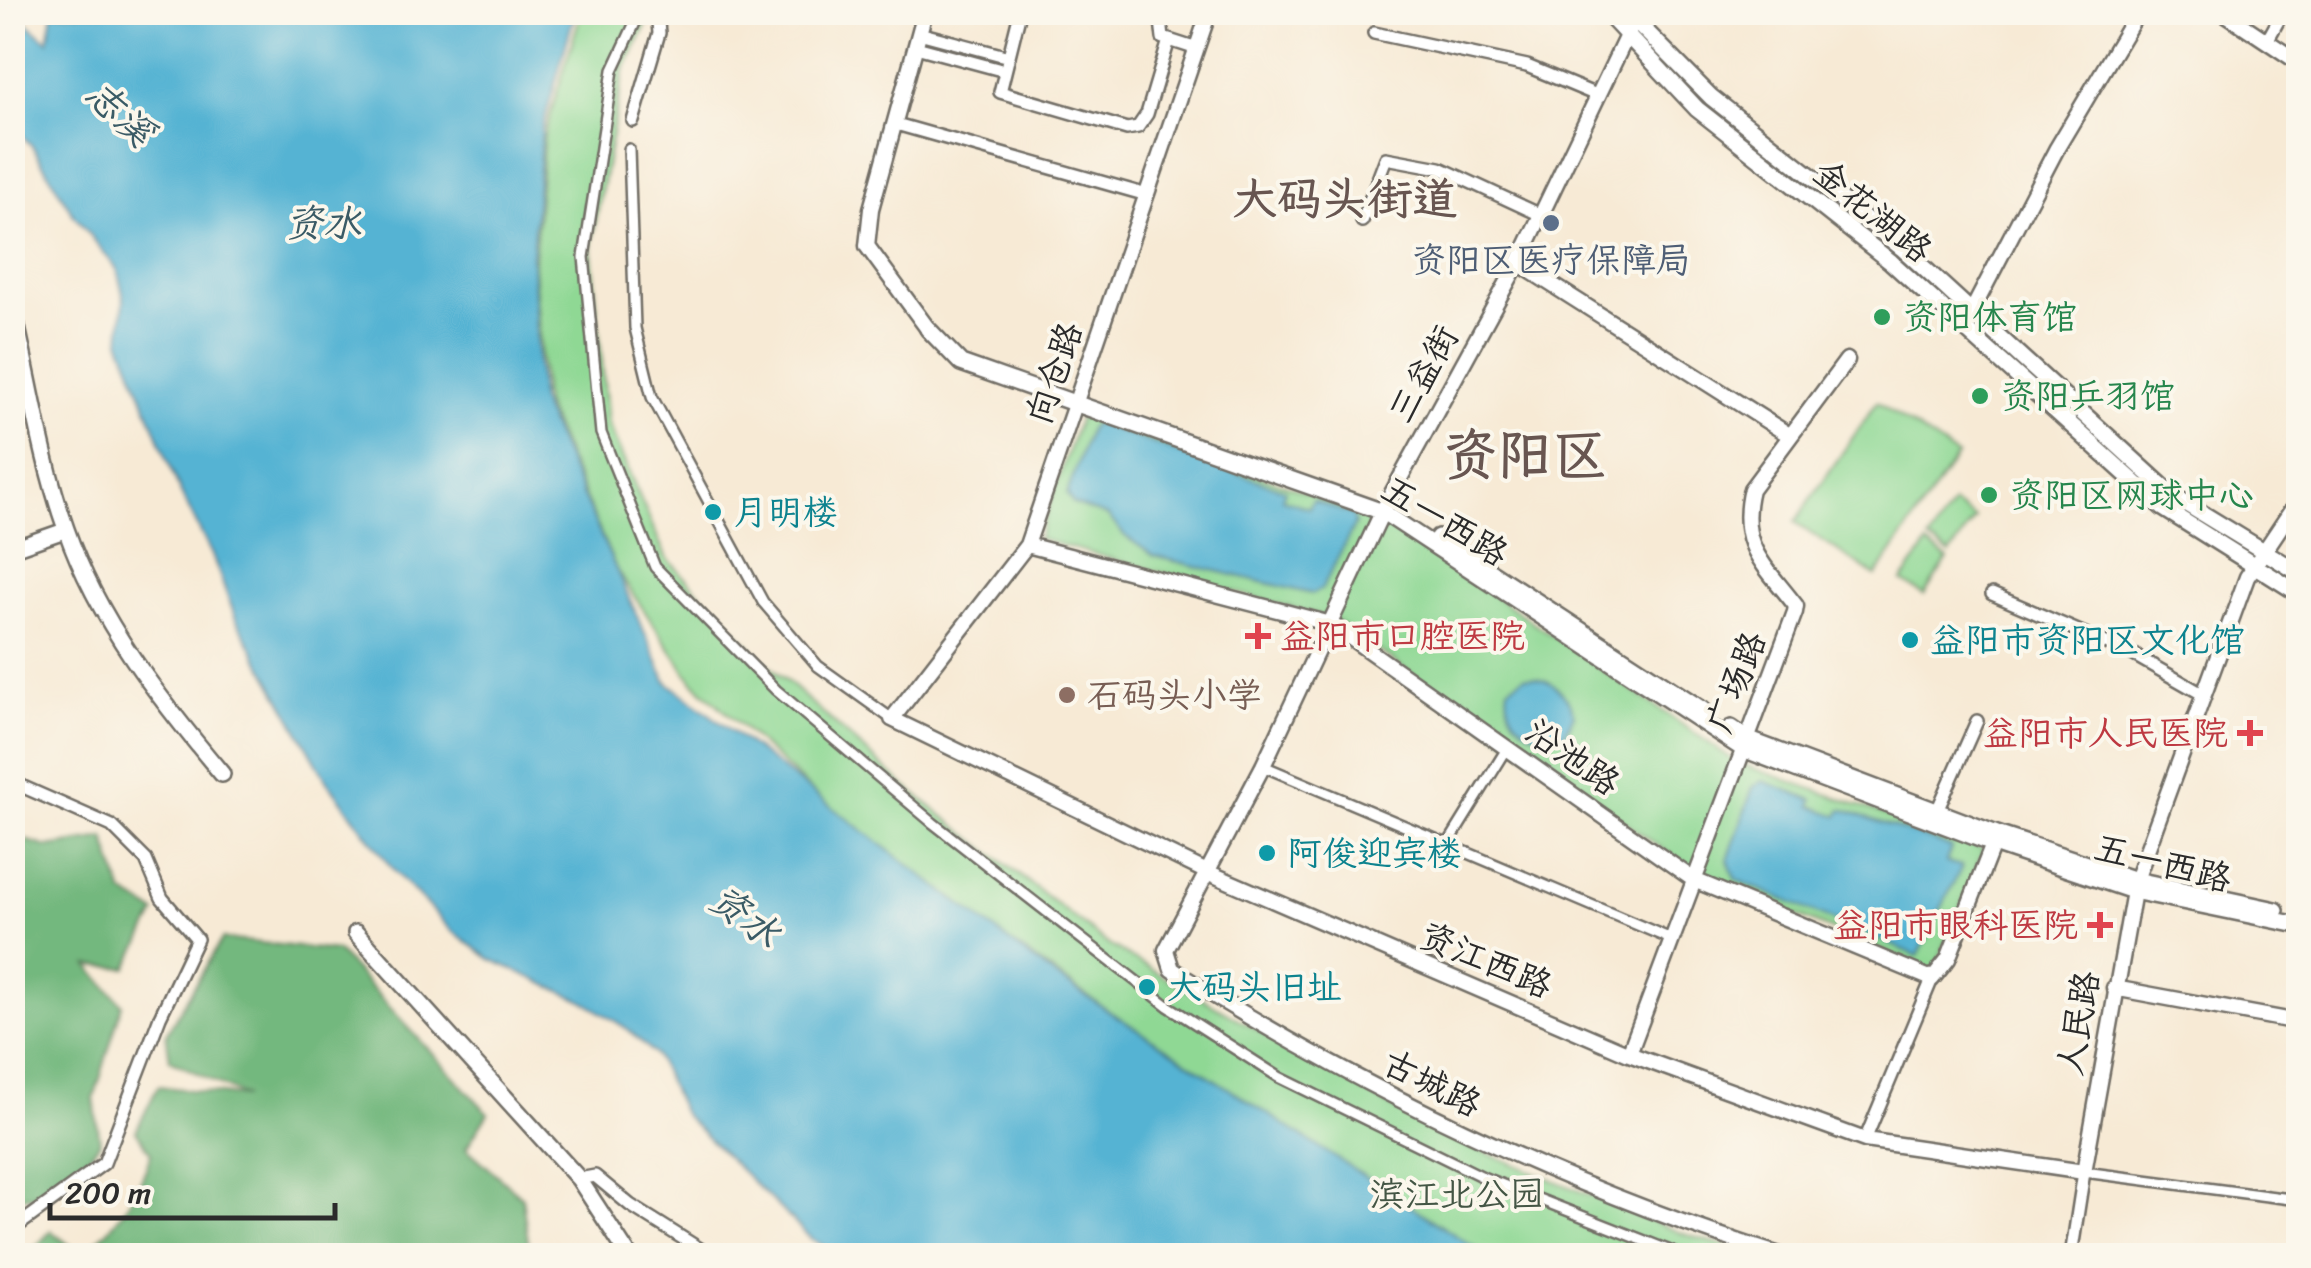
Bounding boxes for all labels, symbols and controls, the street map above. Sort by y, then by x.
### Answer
water label: 志溪 [69,63,172,165]
street label: 金花湖路 [1799,143,1947,279]
district label: 大码头街道 [1232,159,1458,239]
water label: 资水 [285,190,362,257]
marker: 资阳区医疗保障局 [1540,212,1562,234]
place label: 资阳区医疗保障局 [1411,229,1691,291]
place label: 资阳体育馆 [1902,286,2077,348]
marker: 资阳体育馆 [1871,306,1893,328]
street label: 向仓路 [1008,313,1100,433]
street label: 三益街 [1370,313,1476,435]
place label: 资阳乒羽馆 [2000,365,2175,427]
marker: 资阳乒羽馆 [1969,385,1991,407]
district label: 资阳区 [1442,407,1608,504]
street label: 五一西路 [1369,458,1521,584]
place label: 资阳区网球中心 [2009,464,2254,526]
place label: 月明楼 [733,481,838,543]
marker: 资阳区网球中心 [1978,484,2000,506]
marker: 月明楼 [702,501,724,523]
place label: 益阳市口腔医院 [1280,605,1525,667]
place label: 益阳市资阳区文化馆 [1930,609,2245,671]
street label: 广场路 [1688,622,1784,742]
marker: 益阳市口腔医院 [1245,623,1271,649]
marker: 益阳市资阳区文化馆 [1899,629,1921,651]
place label: 石码头小学 [1087,664,1262,726]
marker: 石码头小学 [1056,684,1078,706]
street label: 沿池路 [1512,701,1634,813]
place label: 益阳市人民医院 [1983,702,2228,764]
marker: 益阳市人民医院 [2237,720,2263,746]
street label: 五一西路 [2088,816,2238,910]
place label: 阿俊迎宾楼 [1287,822,1462,884]
marker: 阿俊迎宾楼 [1256,842,1278,864]
water label: 资水 [694,867,796,967]
place label: 益阳市眼科医院 [1833,894,2078,956]
street label: 资江西路 [1409,904,1563,1016]
marker: 益阳市眼科医院 [2087,912,2113,938]
place label: 大码头旧址 [1167,956,1342,1018]
street label: 人民路 [2038,966,2118,1080]
marker: 大码头旧址 [1136,976,1158,998]
street label: 古城路 [1371,1032,1493,1134]
scale bar [50,1158,335,1220]
park label: 滨江北公园 [1369,1163,1545,1225]
text: 200 m [65,1166,151,1220]

